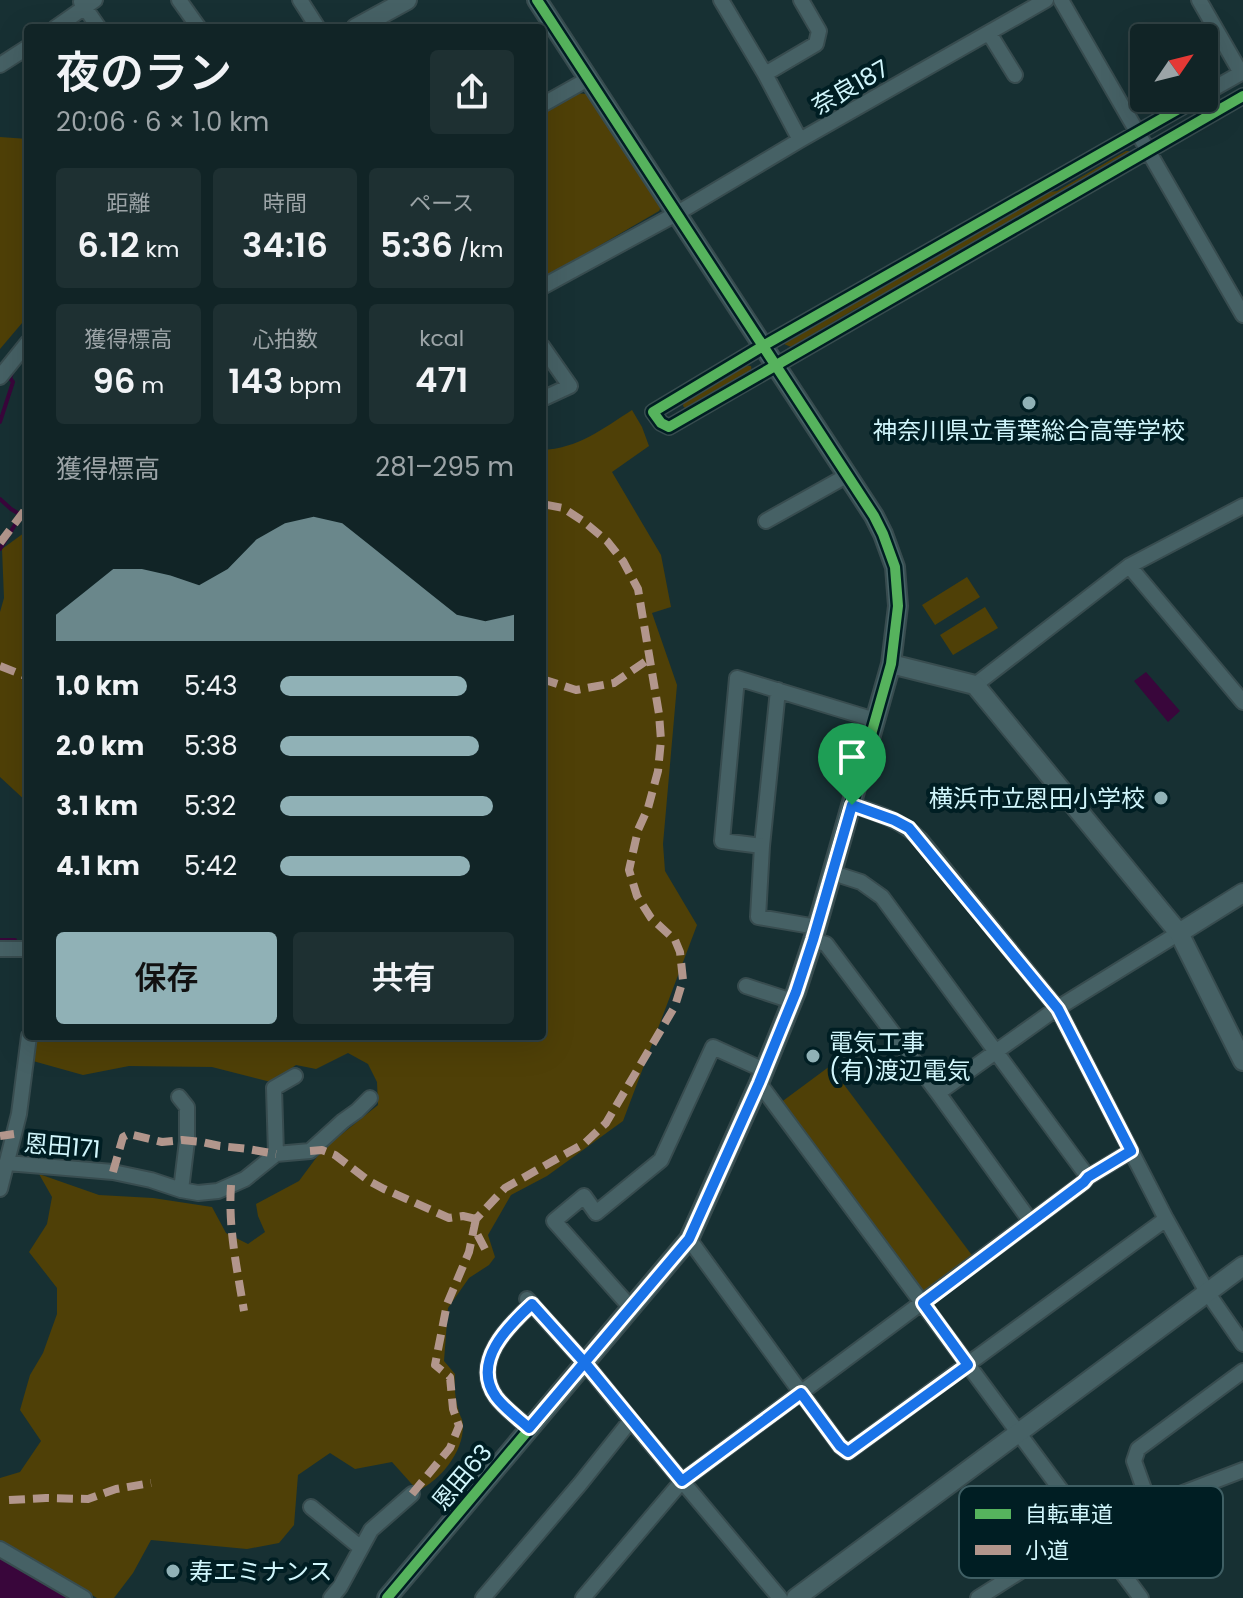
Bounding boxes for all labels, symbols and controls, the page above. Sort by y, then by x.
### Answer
north arrow [1130,24,1218,112]
map controls [1130,24,1218,112]
text: 夜のラン [56,42,232,103]
button: share [430,50,514,134]
street label: 奈良187 [805,52,895,122]
text: 20:06 · 6 × 1.0 km [56,104,269,140]
text: 距離 [106,188,150,219]
text: 時間 [263,188,307,219]
text: ペース [409,188,474,219]
text: 6.12 [77,221,140,269]
text: 34:16 [242,221,328,269]
text: 5:36 [380,221,453,269]
text: km [140,234,179,265]
text: /km [453,234,503,265]
text: kcal [419,323,464,354]
text: 獲得標高 [84,324,172,355]
text: 心拍数 [252,324,318,355]
text: 471 [415,356,468,404]
text: 96 [93,357,136,405]
text: 143 [228,357,283,405]
text: m [136,370,164,401]
text: bpm [283,370,342,401]
marker: 神奈川県立青葉総合高等学校 [1020,394,1038,412]
place label: 神奈川県立青葉総合高等学校 [873,414,1185,447]
text: 281–295 m [375,449,514,485]
text: 獲得標高 [56,451,160,487]
text: 1.0 km [56,668,139,704]
text: 5:43 [184,668,238,704]
pin [818,723,886,805]
text: 2.0 km [56,728,144,764]
text: 5:38 [184,728,238,764]
icon: arrive [830,735,874,779]
place label: 横浜市立恩田小学校 [929,782,1145,815]
text: 3.1 km [56,788,138,824]
text: 5:32 [184,788,236,824]
marker: 横浜市立恩田小学校 [1152,789,1170,807]
text: 4.1 km [56,848,140,884]
text: 5:42 [184,848,237,884]
button: 保存 [56,932,277,1024]
button: 共有 [293,932,514,1024]
place label: 電気工事 (有)渡辺電気 [829,1026,971,1087]
marker: 電気工事 (有)渡辺電気 [804,1047,822,1065]
street label: 恩田171 [22,1126,102,1166]
street label: 恩田63 [424,1437,500,1517]
legend [959,1486,1223,1578]
text: 自転車道 [1025,1499,1113,1530]
text: 小道 [1025,1535,1069,1566]
place label: 寿エミナンス [189,1555,333,1588]
marker: 寿エミナンス [164,1562,182,1580]

